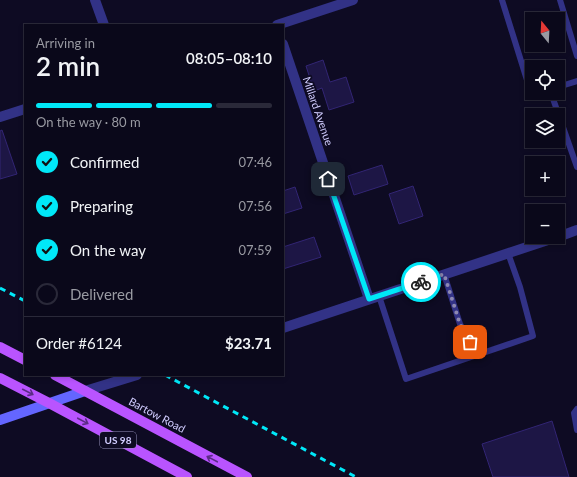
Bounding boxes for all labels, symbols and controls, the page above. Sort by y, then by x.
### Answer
north arrow [525,12,565,52]
map controls [525,12,565,244]
text: Arriving in [36,35,95,51]
text: 08:05–08:10 [186,49,272,67]
text: 2 min [36,50,100,82]
button: locate [525,60,565,100]
street label: Millard Avenue [301,75,336,147]
button: layers [525,108,565,148]
text: On the way · 80 m [36,114,141,130]
icon: check [36,151,58,173]
text: Confirmed [70,153,139,171]
text: 07:46 [239,154,272,170]
button: + [525,156,565,196]
pin [311,162,345,196]
icon: home [317,168,339,190]
icon: check [36,195,58,217]
text: Preparing [70,197,133,215]
text: 07:56 [239,198,272,214]
button: − [525,204,565,244]
icon: check [36,239,58,261]
text: On the way [70,241,146,259]
text: 07:59 [239,242,272,258]
courier [401,262,441,302]
icon: bike [410,271,432,293]
text: Delivered [70,285,133,303]
pin [453,325,487,359]
icon: bag [459,331,481,353]
text: Order #6124 [36,334,122,352]
text: $23.71 [225,334,272,352]
one-way arrow [21,389,33,396]
street label: Bartow Road [127,394,188,435]
one-way arrow [77,418,89,426]
road number: US 98 [100,432,136,448]
one-way arrow [207,454,219,462]

